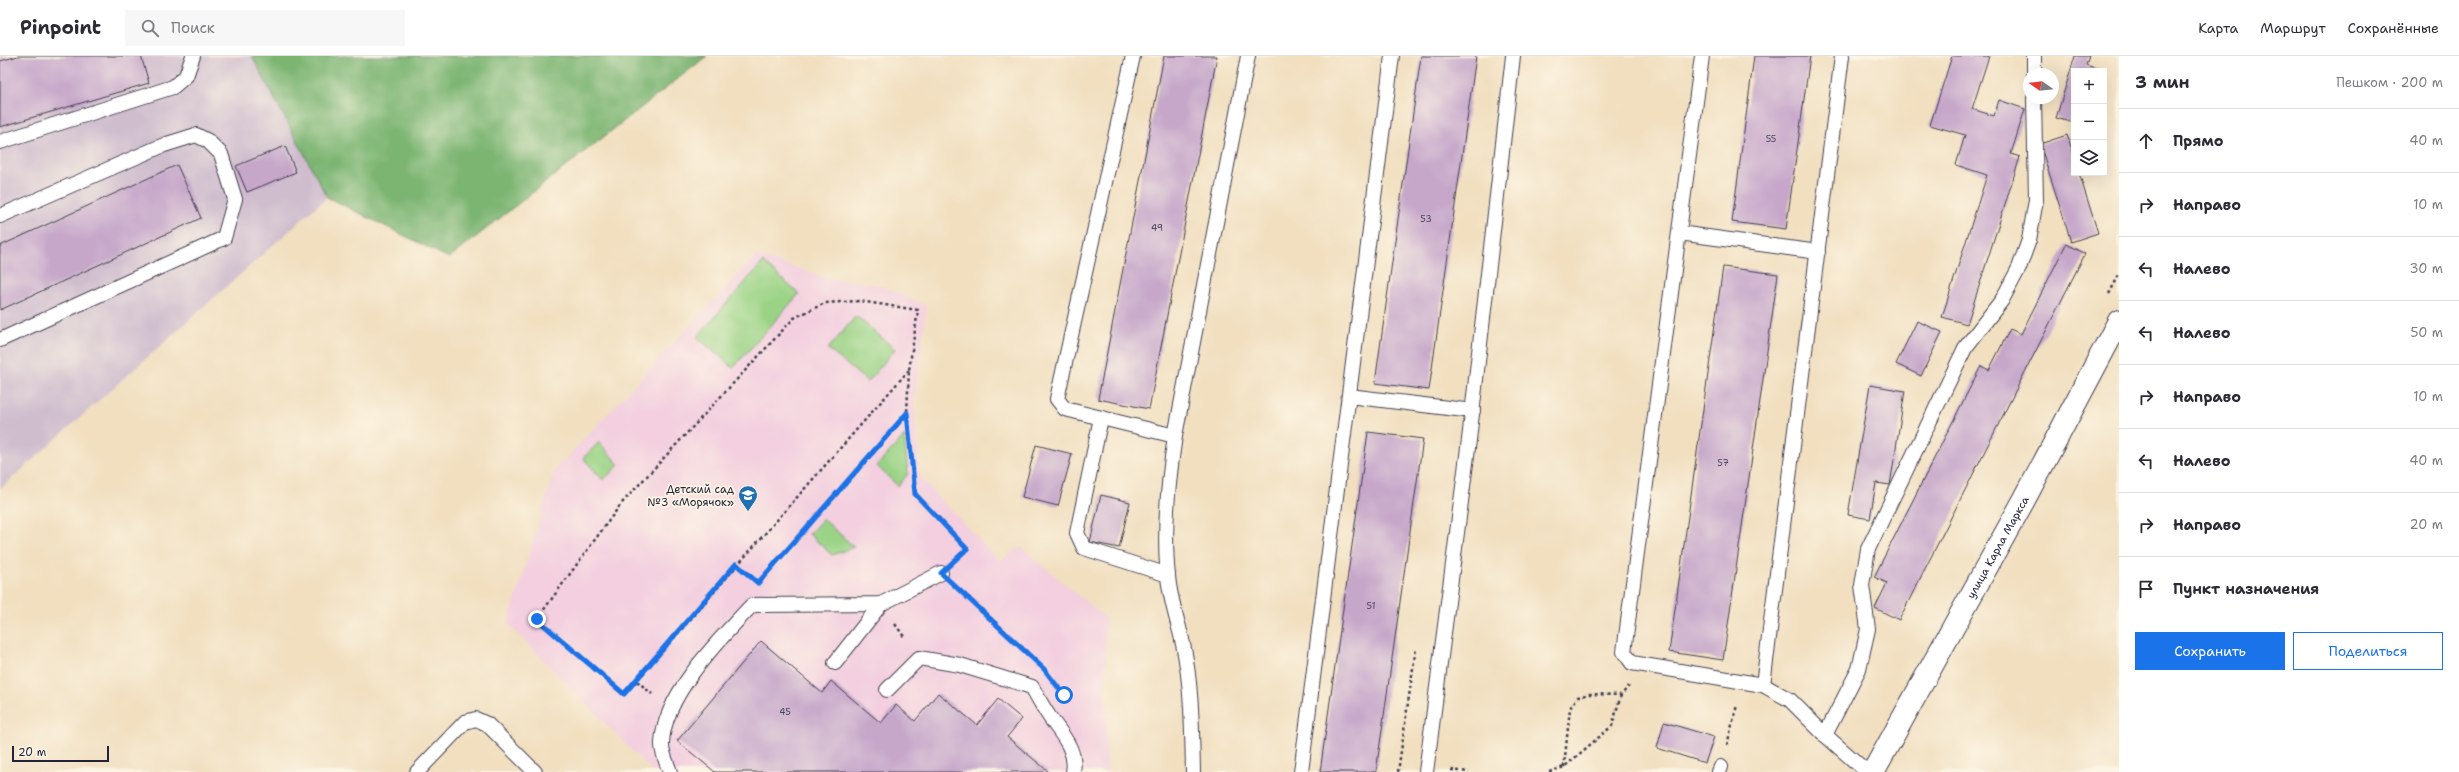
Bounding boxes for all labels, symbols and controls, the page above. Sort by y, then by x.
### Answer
search box [125,10,405,46]
text: Pinpoint [20,15,101,40]
icon: search [139,17,161,39]
text: Поиск [171,18,215,38]
text: Карта [2198,19,2238,37]
text: Маршрут [2260,19,2326,37]
text: Сохранённые [2348,19,2439,37]
north arrow [2023,68,2059,104]
map controls [2071,68,2107,176]
button: + [2071,68,2107,104]
text: 3 мин [2135,71,2190,93]
text: Пешком · 200 m [2336,74,2443,91]
button: − [2071,104,2107,140]
icon: ahead [2135,130,2157,152]
text: Прямо [2173,131,2223,151]
text: 40 m [2409,132,2443,149]
house number: 55 [1766,133,1776,145]
button: layers [2071,140,2107,176]
icon: right [2135,194,2157,216]
text: Направо [2173,195,2241,215]
text: 10 m [2413,196,2443,213]
house number: 53 [1420,213,1432,225]
house number: 49 [1151,222,1163,234]
icon: left [2135,258,2157,280]
text: Налево [2173,259,2231,279]
text: 30 m [2409,260,2443,277]
icon: left [2135,322,2157,344]
text: Налево [2173,323,2231,343]
text: 50 m [2410,324,2443,341]
icon: right [2135,386,2157,408]
text: Направо [2173,387,2241,407]
text: 10 m [2413,388,2443,405]
icon: left [2135,450,2157,472]
text: Налево [2173,451,2231,471]
text: 40 m [2409,452,2443,469]
house number: 57 [1717,457,1729,469]
place label: Детский сад №3 «Морячок» [647,482,734,510]
school or university icon: Детский сад №3 «Морячок» [737,484,759,512]
street label: улица Карла Маркса [1964,494,2033,601]
icon: right [2135,514,2157,536]
text: Направо [2173,515,2241,535]
text: 20 m [2410,516,2443,533]
icon: arrive [2135,578,2157,600]
text: Пункт назначения [2173,579,2319,599]
house number: 51 [1367,600,1375,612]
route end [528,610,546,628]
button: Сохранить [2135,632,2285,670]
button: Поделиться [2293,632,2443,670]
route start [1055,686,1073,704]
house number: 45 [779,706,791,718]
scale bar [12,744,109,763]
text: 20 m [18,745,46,760]

